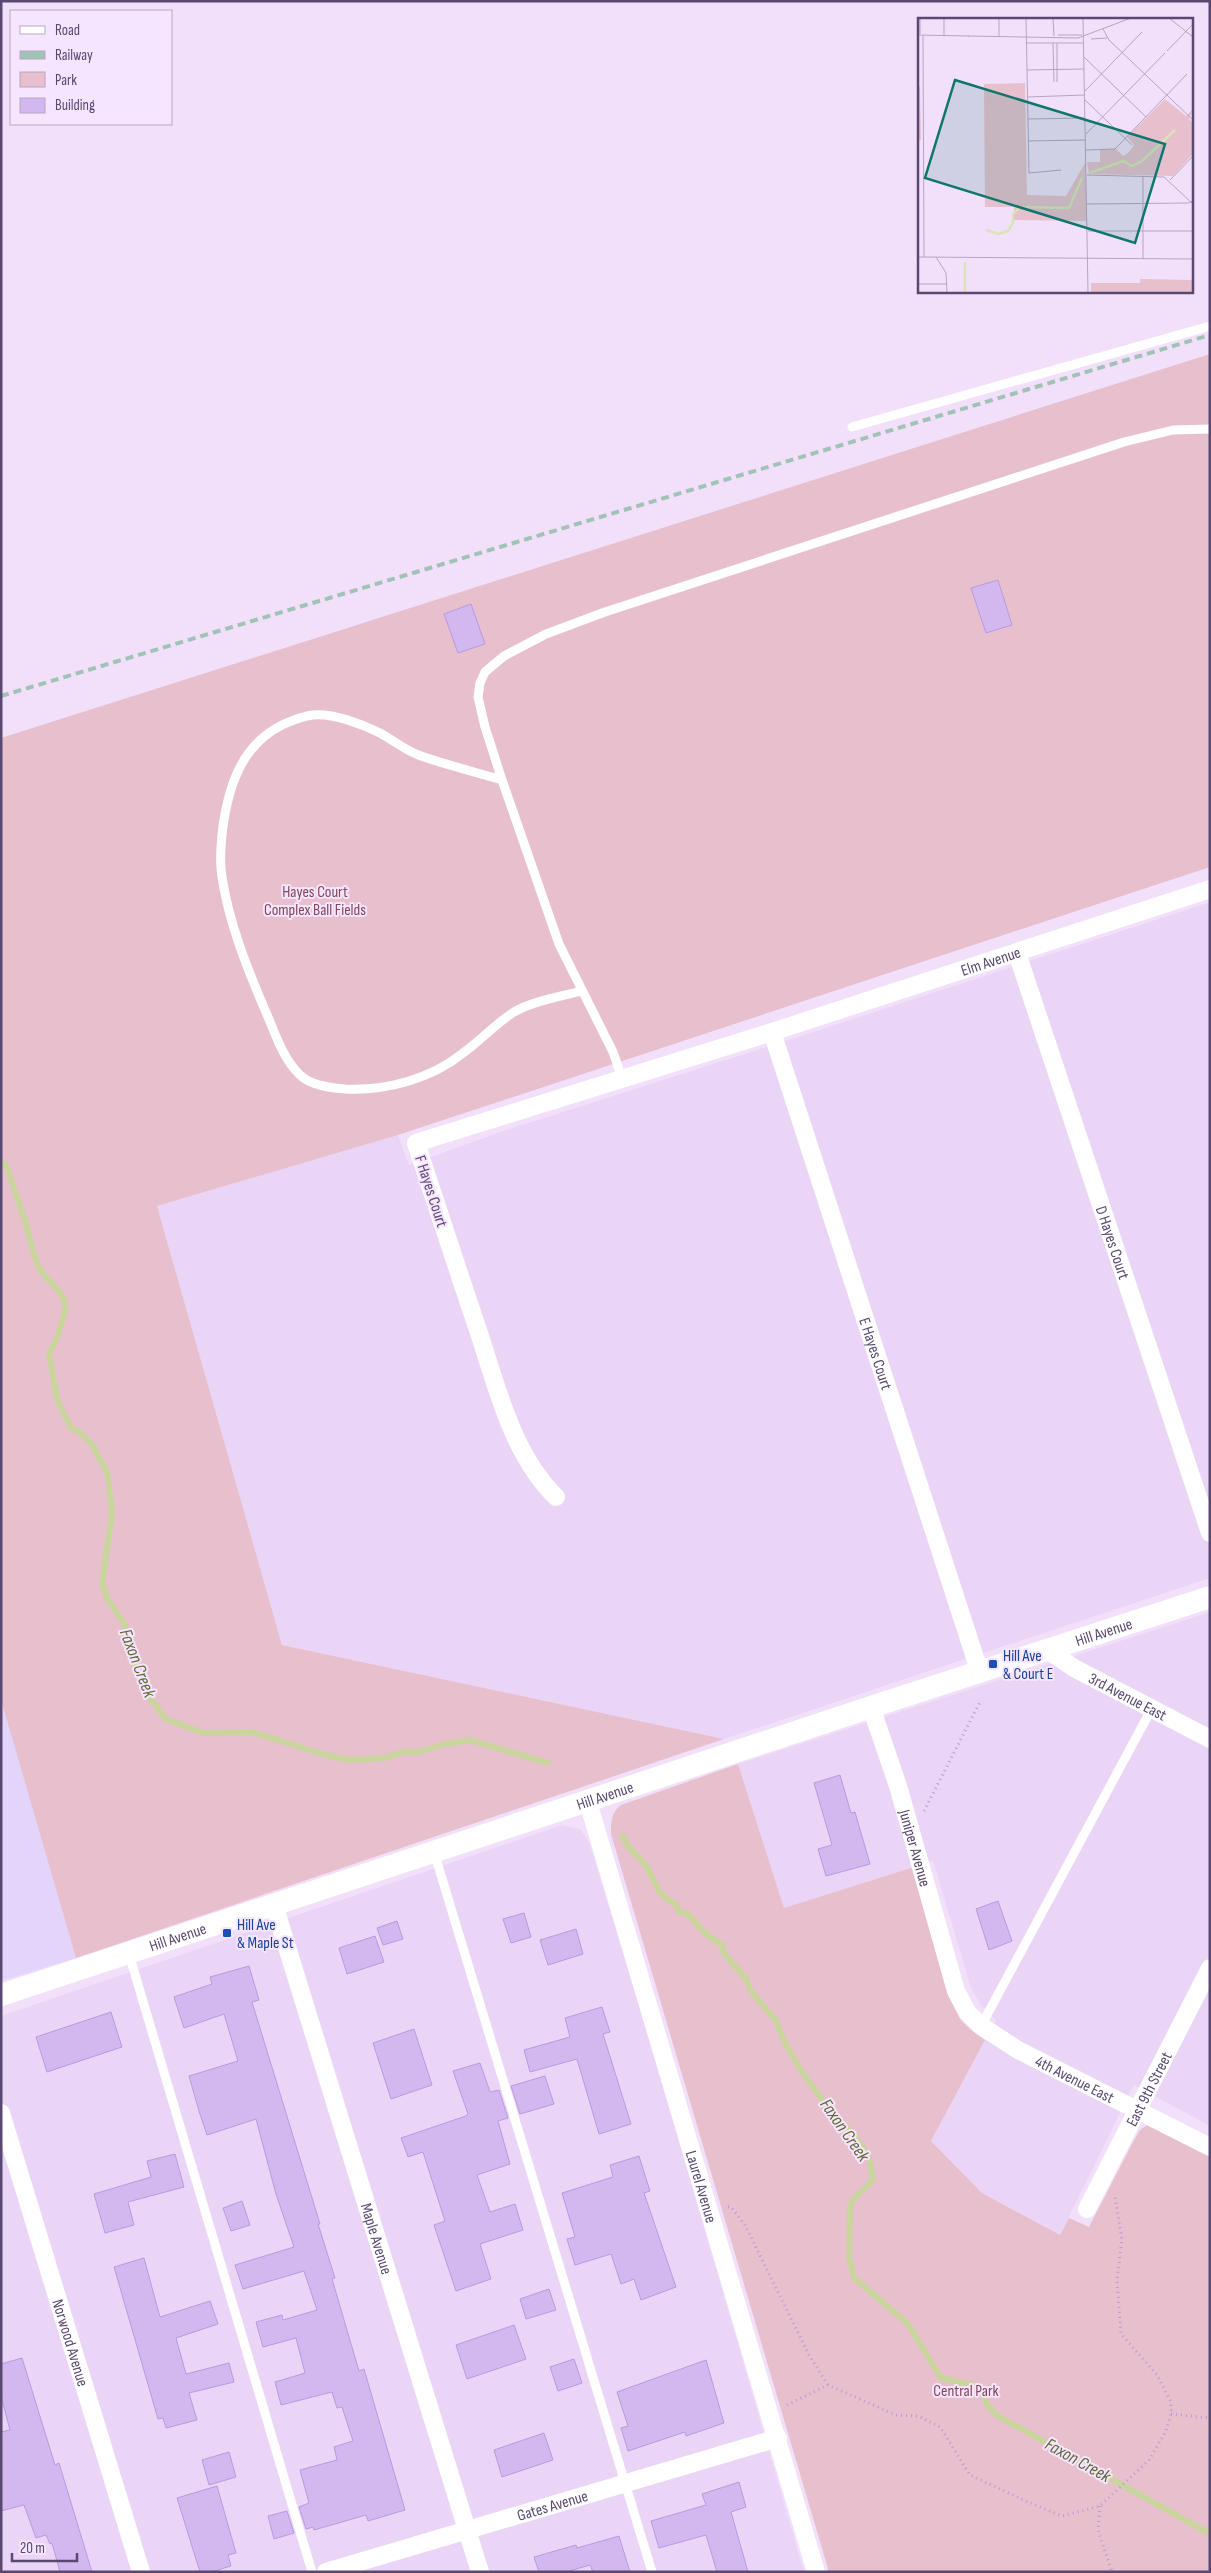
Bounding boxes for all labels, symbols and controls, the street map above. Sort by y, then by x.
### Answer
legend [10,10,172,125]
inset map [918,18,1194,292]
text: Road [55,21,80,40]
text: Railway [55,46,93,65]
text: Park [55,71,77,90]
text: Building [55,96,95,115]
park label: Hayes Court Complex Ball Fields [264,883,366,920]
street label: Elm Avenue [959,943,1023,981]
street label: F Hayes Court [410,1153,451,1230]
street label: D Hayes Court [1091,1204,1133,1282]
street label: E Hayes Court [854,1315,896,1393]
street label: Hill Avenue [1073,1615,1135,1651]
water label: Faxon Creek [115,1626,161,1702]
place label: Hill Ave & Court E [1003,1647,1053,1684]
marker: Hill Ave & Court E [987,1658,999,1670]
street label: 3rd Avenue East [1085,1669,1169,1726]
street label: Hill Avenue [574,1778,636,1815]
street label: Juniper Avenue [894,1807,934,1889]
place label: Hill Ave & Maple St [237,1916,294,1953]
street label: Hill Avenue [147,1920,209,1956]
marker: Hill Ave & Maple St [221,1927,233,1939]
street label: East 9th Street [1123,2049,1177,2130]
street label: 4th Avenue East [1032,2052,1117,2108]
water label: Faxon Creek [815,2095,875,2167]
street label: Laurel Avenue [681,2149,720,2225]
street label: Maple Avenue [356,2201,395,2277]
street label: Norwood Avenue [47,2297,92,2389]
park label: Central Park [933,2382,999,2401]
water label: Faxon Creek [1041,2434,1115,2488]
street label: Gates Avenue [515,2487,590,2526]
scale bar [12,2530,78,2562]
text: 20 m [20,2539,45,2558]

